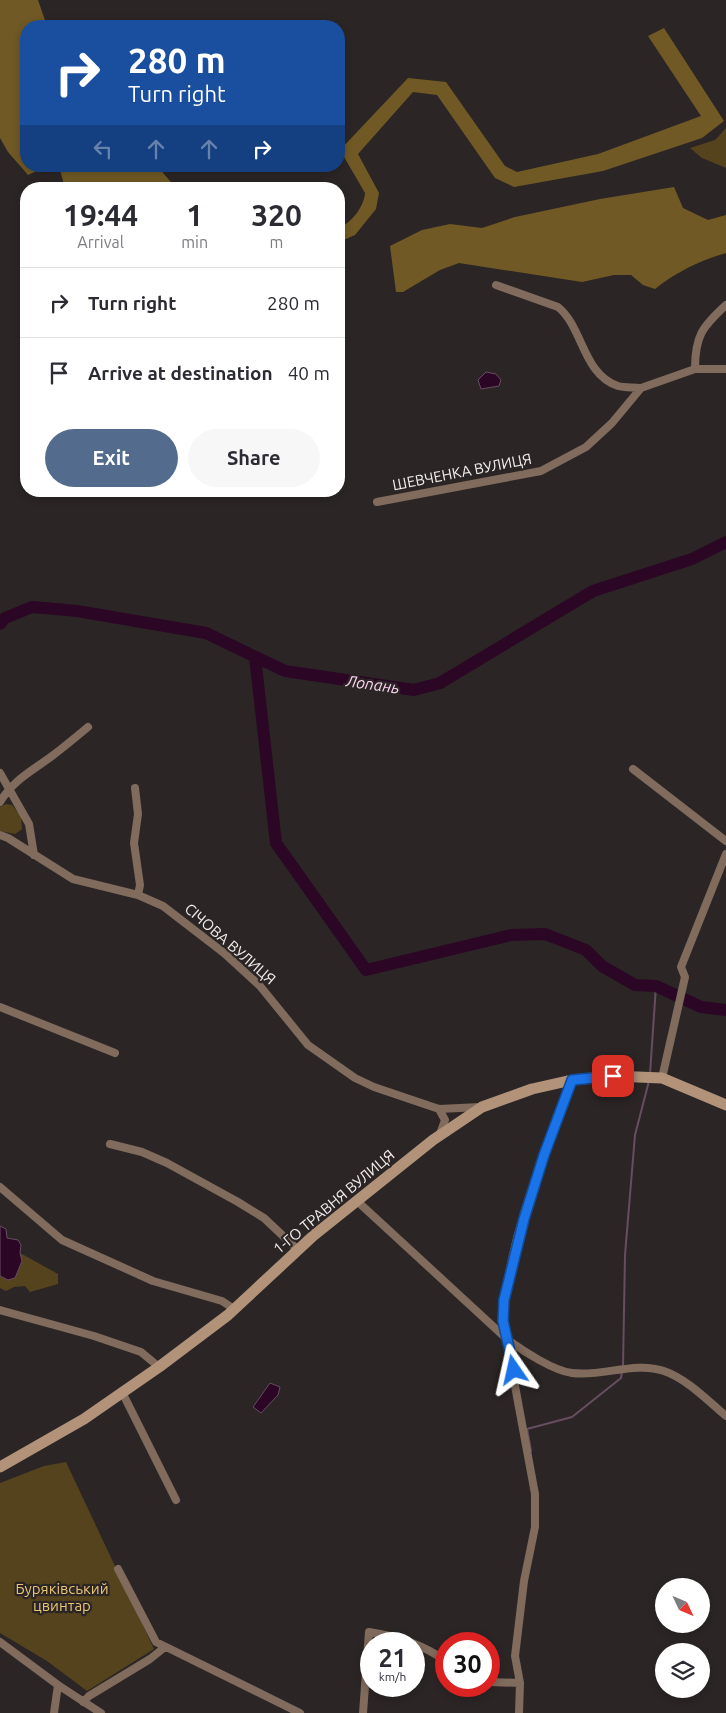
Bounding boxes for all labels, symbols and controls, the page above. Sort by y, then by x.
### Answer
icon: right [45,40,110,105]
text: 280 m [128,40,226,80]
text: Turn right [128,81,226,106]
icon: left [89,135,117,163]
icon: ahead [142,135,170,163]
icon: ahead [195,135,223,163]
icon: right [248,135,276,163]
text: 19:44 [63,198,138,232]
text: 1 [186,198,203,232]
text: 320 [251,198,302,232]
text: Arrival [77,233,124,251]
text: min [181,233,208,251]
text: m [270,233,283,251]
icon: right [45,289,73,317]
text: Turn right [88,292,176,314]
text: 280 m [267,292,320,314]
icon: arrive [45,359,73,387]
text: Arrive at destination [88,362,273,384]
text: 40 m [288,362,330,384]
button: Exit [45,429,178,487]
button: Share [188,429,320,487]
street label: ШЕВЧЕНКА ВУЛИЦЯ [391,450,533,493]
water label: Лопань [344,671,401,697]
street label: СІЧОВА ВУЛИЦЯ [181,900,279,988]
pin [592,1055,634,1097]
icon: arrive [599,1062,627,1090]
street label: 1-ГО ТРАВНЯ ВУЛИЦЯ [270,1146,398,1257]
position arrow [487,1343,539,1395]
north arrow [655,1578,710,1632]
map controls [655,1578,710,1698]
park label: Буряківський цвинтар [15,1580,109,1614]
speed limit sign: 30 [435,1632,500,1697]
button: layers [655,1643,710,1698]
text: 21 [378,1644,407,1672]
text: km/h [379,1670,406,1683]

